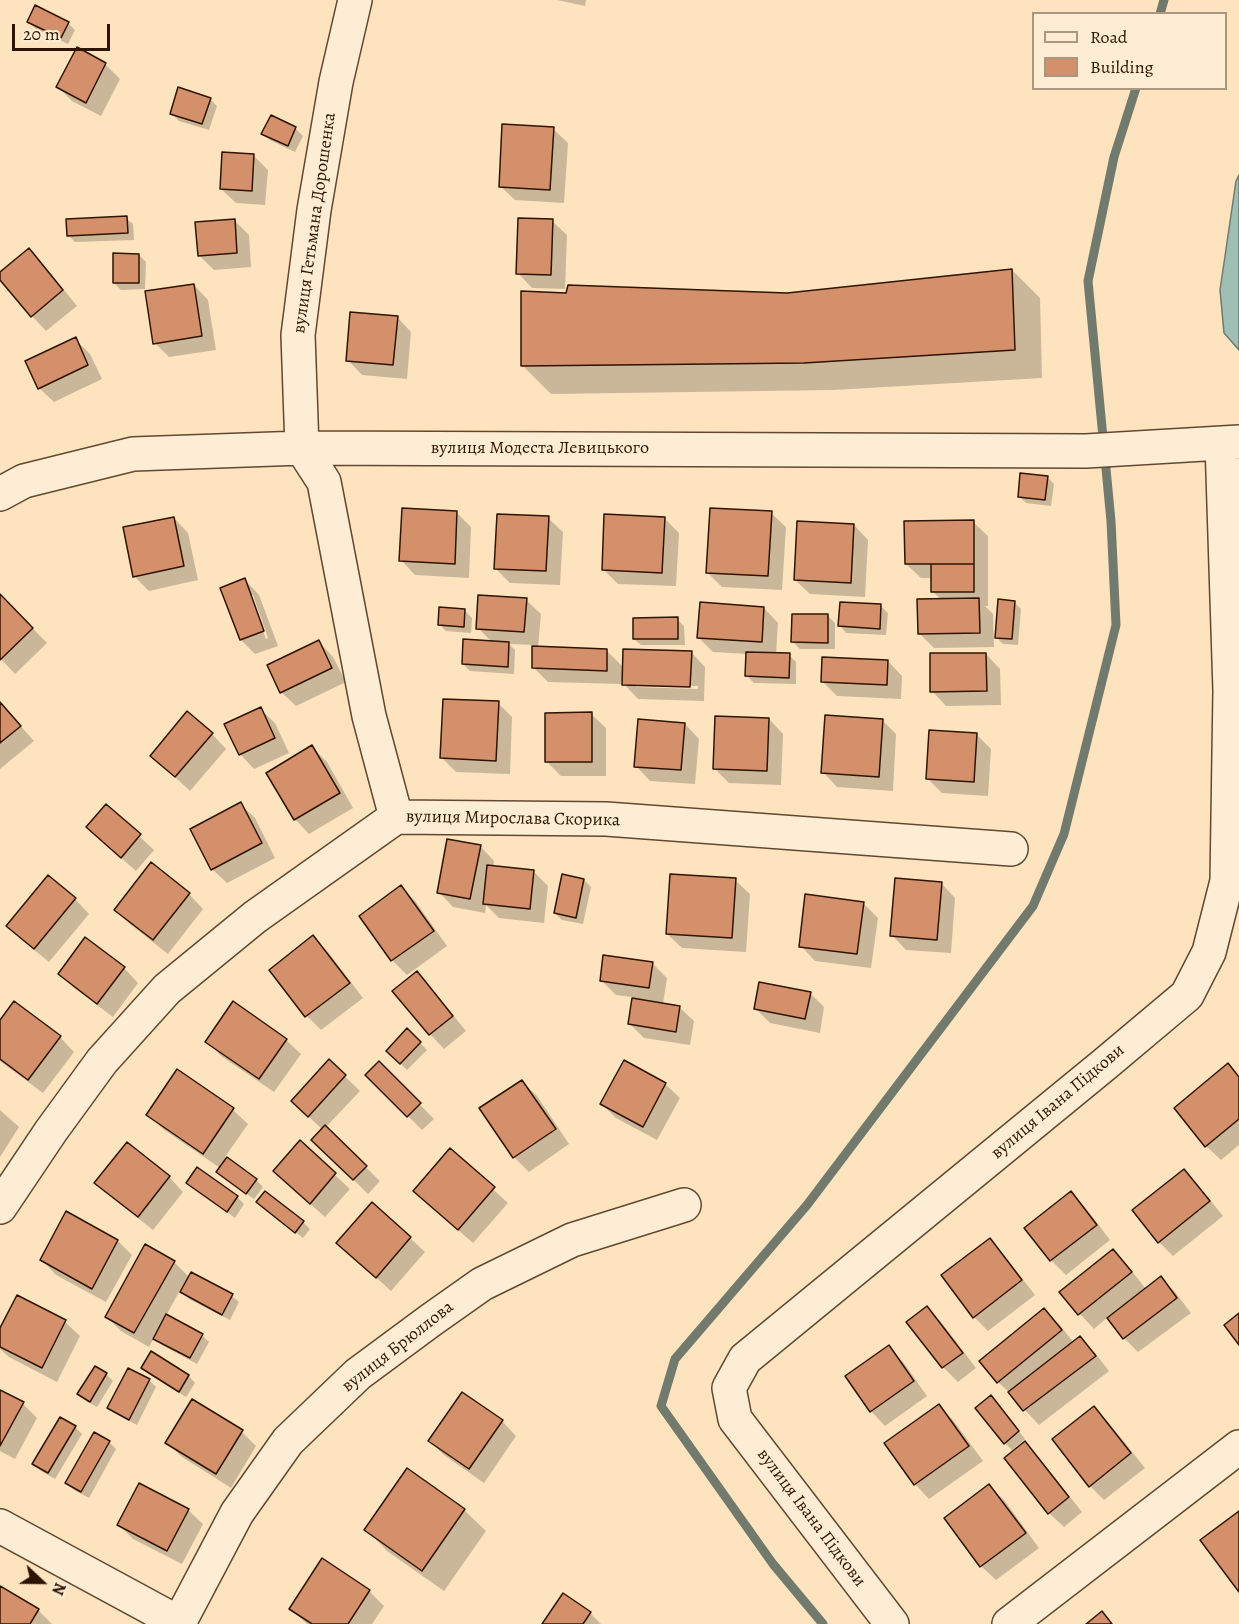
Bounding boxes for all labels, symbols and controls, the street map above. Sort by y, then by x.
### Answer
scale bar [15,12,112,50]
legend [1032,12,1227,90]
text: 20 m [23,22,60,46]
text: Road [1090,25,1127,49]
text: Building [1090,55,1154,79]
street label: вулиця Гетьмана Дорошенка [289,111,341,335]
street label: вулиця Модеста Левицького [431,438,649,460]
street label: вулиця Мирослава Скорика [406,806,620,832]
street label: вулиця Івана Підкови [987,1040,1129,1164]
street label: вулиця Брюллова [338,1297,458,1397]
street label: вулиця Івана Підкови [752,1445,870,1591]
north arrow [12,1552,72,1612]
text: N [46,1579,71,1598]

